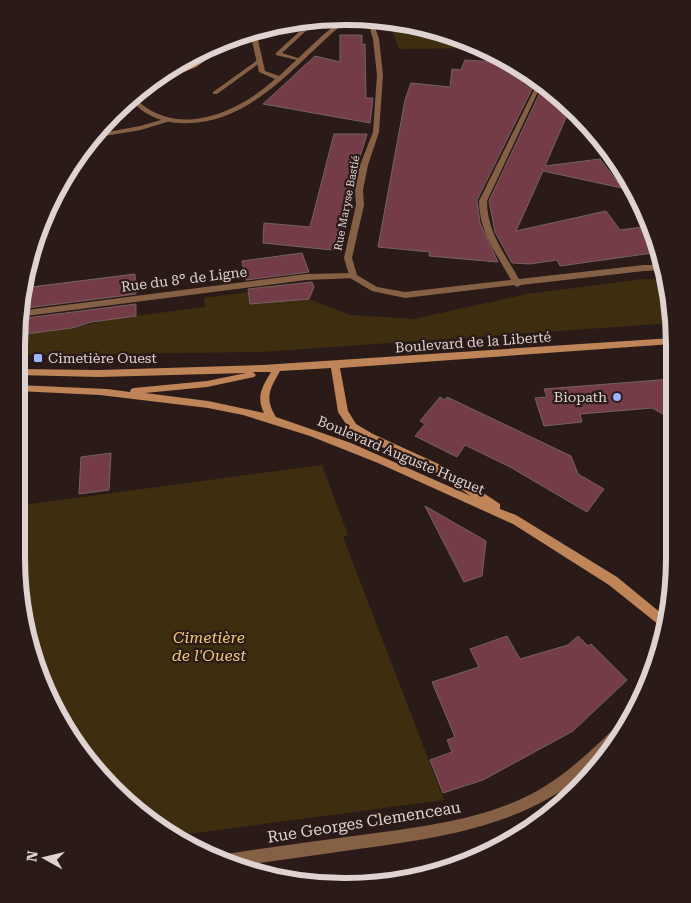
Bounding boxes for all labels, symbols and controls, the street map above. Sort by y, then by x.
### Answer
street label: Rue Maryse Bastié [331,154,363,252]
street label: Rue du 8° de Ligne [120,263,248,295]
street label: Boulevard de la Liberté [394,329,552,355]
place label: Cimetière Ouest [48,350,157,366]
marker: Cimetière Ouest [32,352,44,364]
place label: Biopath [554,389,607,405]
marker: Biopath [611,391,623,403]
street label: Boulevard Auguste Huguet [315,412,487,498]
park label: Cimetière de l'Ouest [172,628,246,665]
street label: Rue Georges Clemenceau [266,797,462,847]
north arrow [20,833,70,883]
text: N [23,850,41,863]

